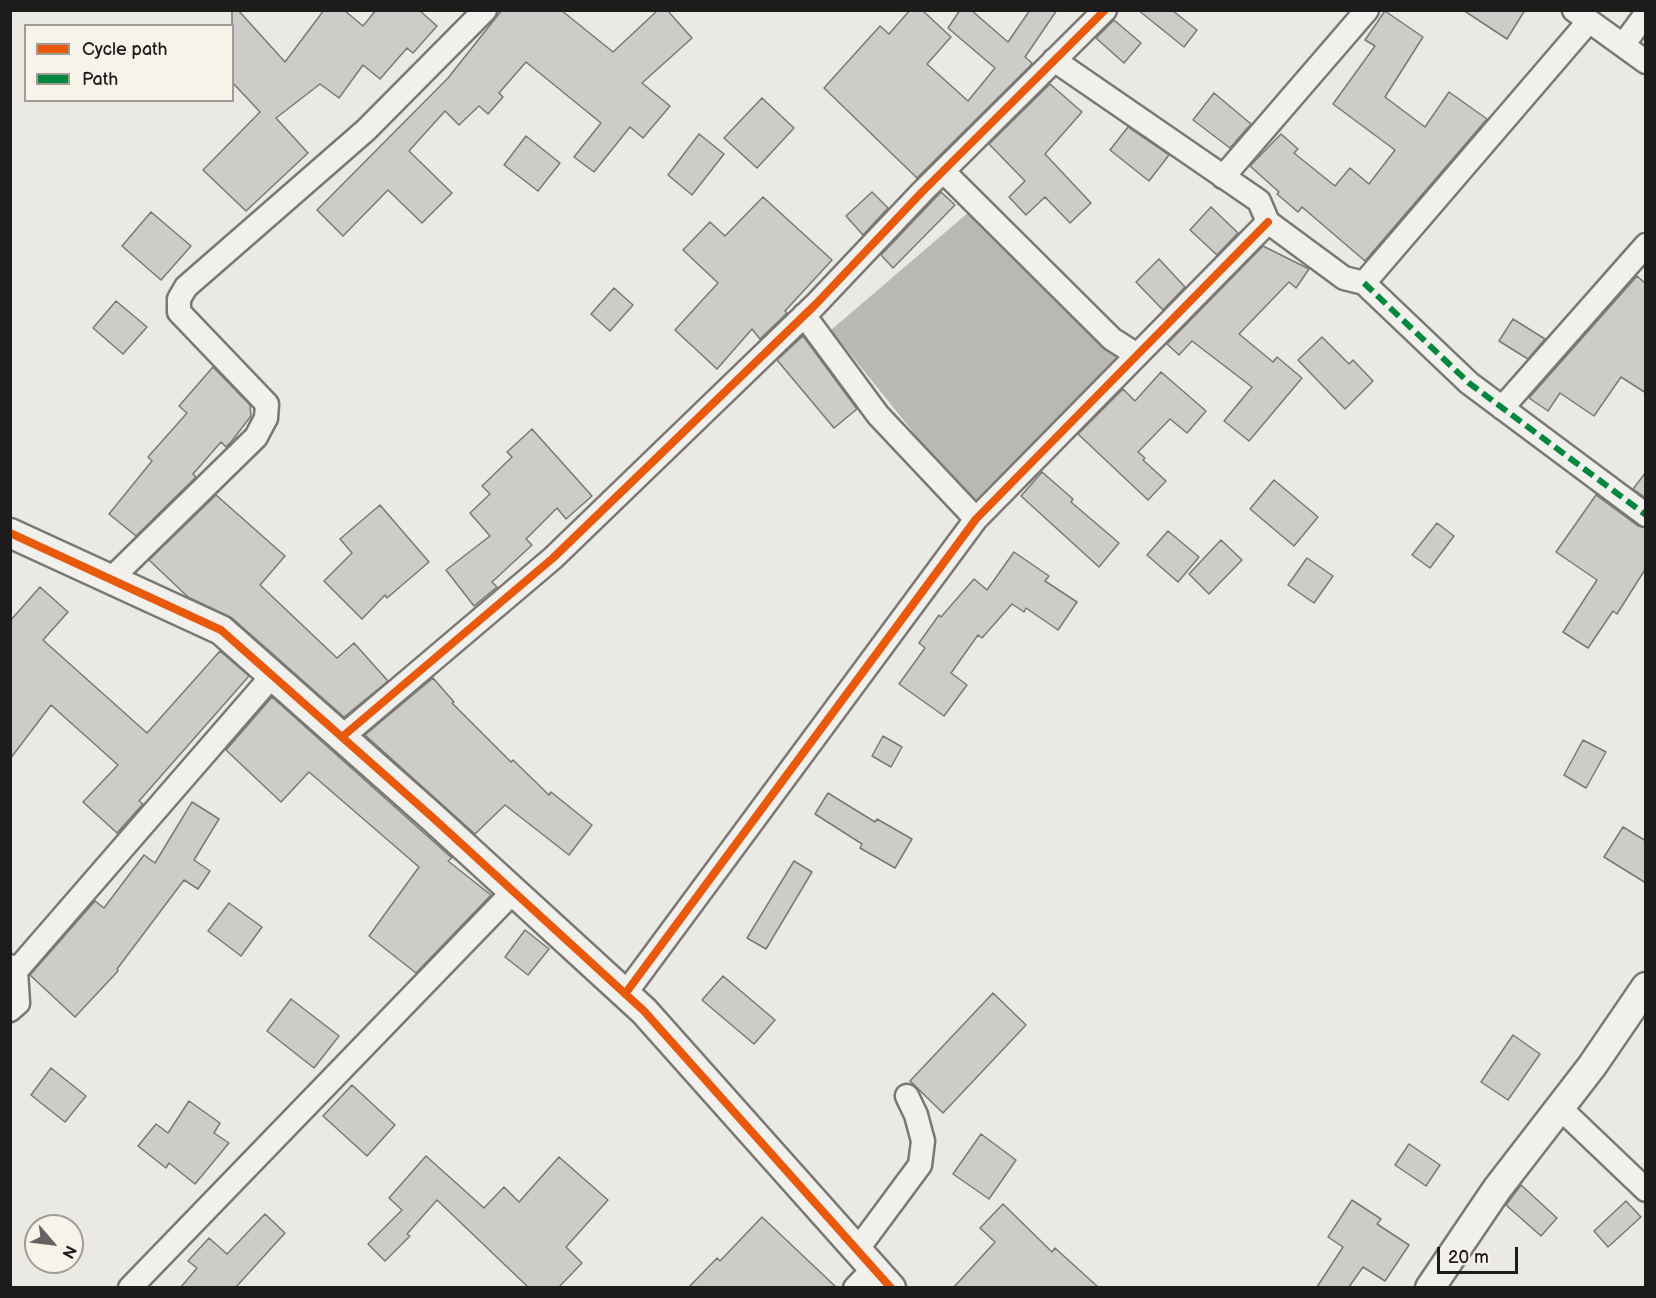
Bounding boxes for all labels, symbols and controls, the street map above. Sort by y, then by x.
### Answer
legend [24,24,234,102]
text: Cycle path [82,39,168,60]
text: Path [82,69,118,90]
north arrow [24,1214,84,1274]
scale bar [1440,1235,1521,1273]
text: N [57,1242,80,1262]
text: 20 m [1448,1247,1489,1268]

